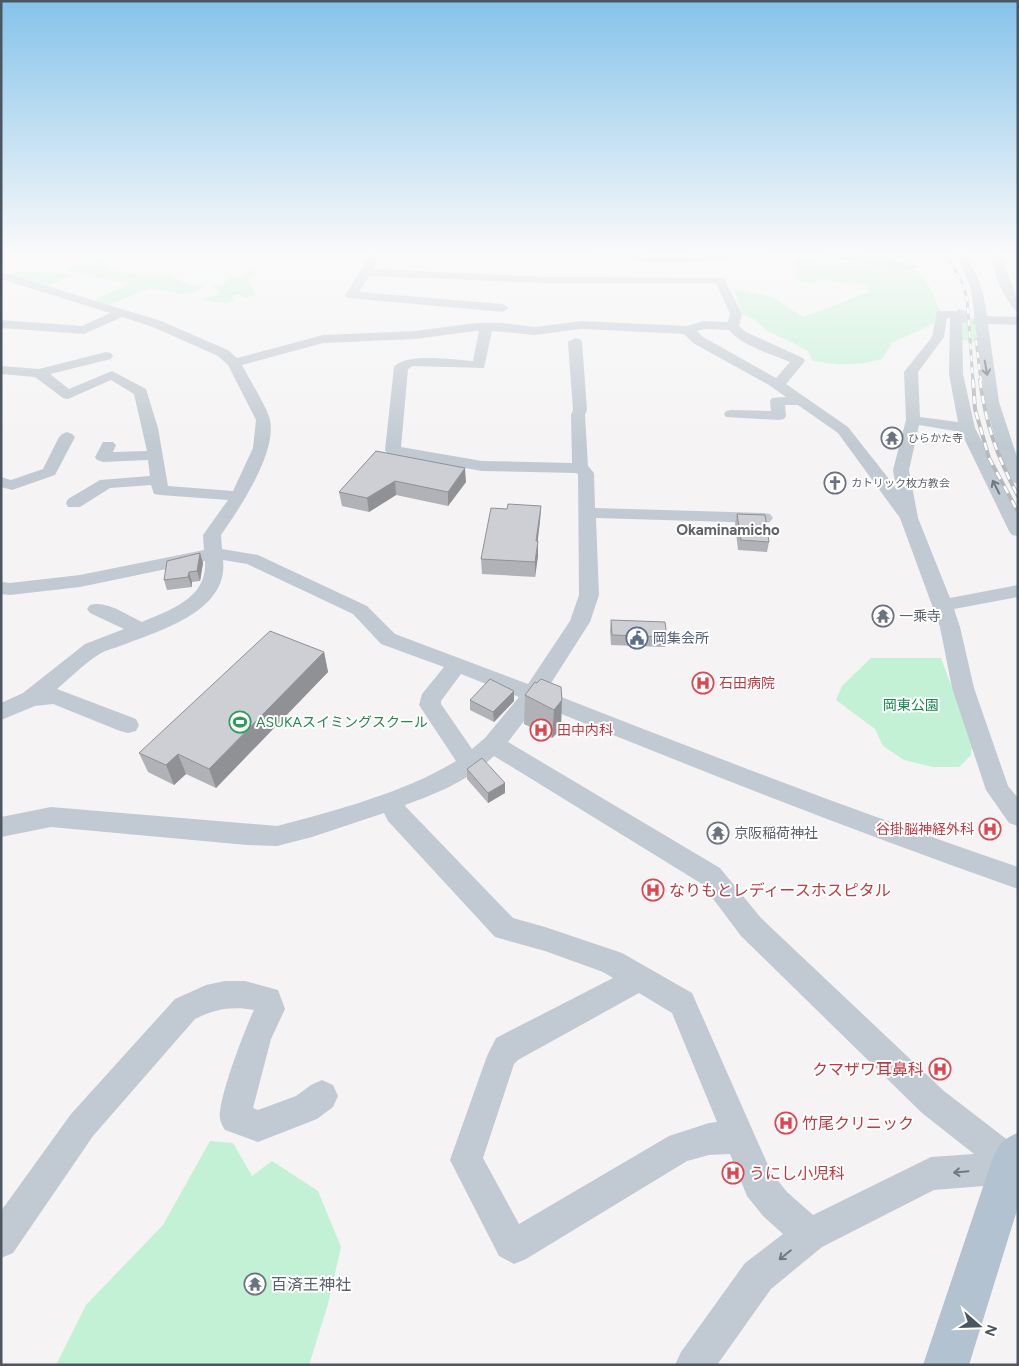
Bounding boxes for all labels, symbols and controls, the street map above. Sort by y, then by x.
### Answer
one-way arrow [982,360,992,376]
temple icon: ひらかた寺 [880,426,904,450]
place label: ひらかた寺 [908,432,963,445]
church icon: カトリック枚方教会 [823,471,847,495]
place label: カトリック枚方教会 [851,477,950,490]
one-way arrow [991,480,1000,495]
district label: Okaminamicho [676,521,780,539]
temple icon: 一乘寺 [871,604,895,628]
place label: 一乘寺 [899,608,941,625]
public building icon: 岡集会所 [625,626,649,650]
place label: 岡集会所 [653,630,709,647]
hospital icon: 石田病院 [691,671,715,695]
place label: 石田病院 [719,675,775,692]
park label: 岡東公園 [883,697,939,714]
sports icon: ASUKAスイミングスクール [228,710,252,734]
place label: ASUKAスイミングスクール [256,714,428,731]
hospital icon: 田中内科 [529,718,553,742]
place label: 田中内科 [557,722,613,739]
hospital icon: 谷掛脳神経外科 [978,817,1002,841]
temple icon: 京阪稲荷神社 [706,821,730,845]
place label: 谷掛脳神経外科 [876,821,974,838]
place label: 京阪稲荷神社 [734,825,818,842]
hospital icon: なりもとレディースホスピタル [641,878,665,902]
place label: なりもとレディースホスピタル [669,881,891,900]
hospital icon: クマザワ耳鼻科 [928,1057,952,1081]
place label: クマザワ耳鼻科 [812,1060,924,1079]
hospital icon: 竹尾クリニック [774,1111,798,1135]
place label: 竹尾クリニック [802,1114,914,1133]
hospital icon: うにし小児科 [721,1161,745,1185]
place label: うにし小児科 [749,1164,845,1183]
one-way arrow [953,1167,969,1177]
one-way arrow [778,1249,791,1260]
temple icon: 百済王神社 [243,1272,267,1296]
place label: 百済王神社 [271,1275,351,1294]
north arrow [954,1301,1004,1351]
text: N [981,1322,1001,1338]

